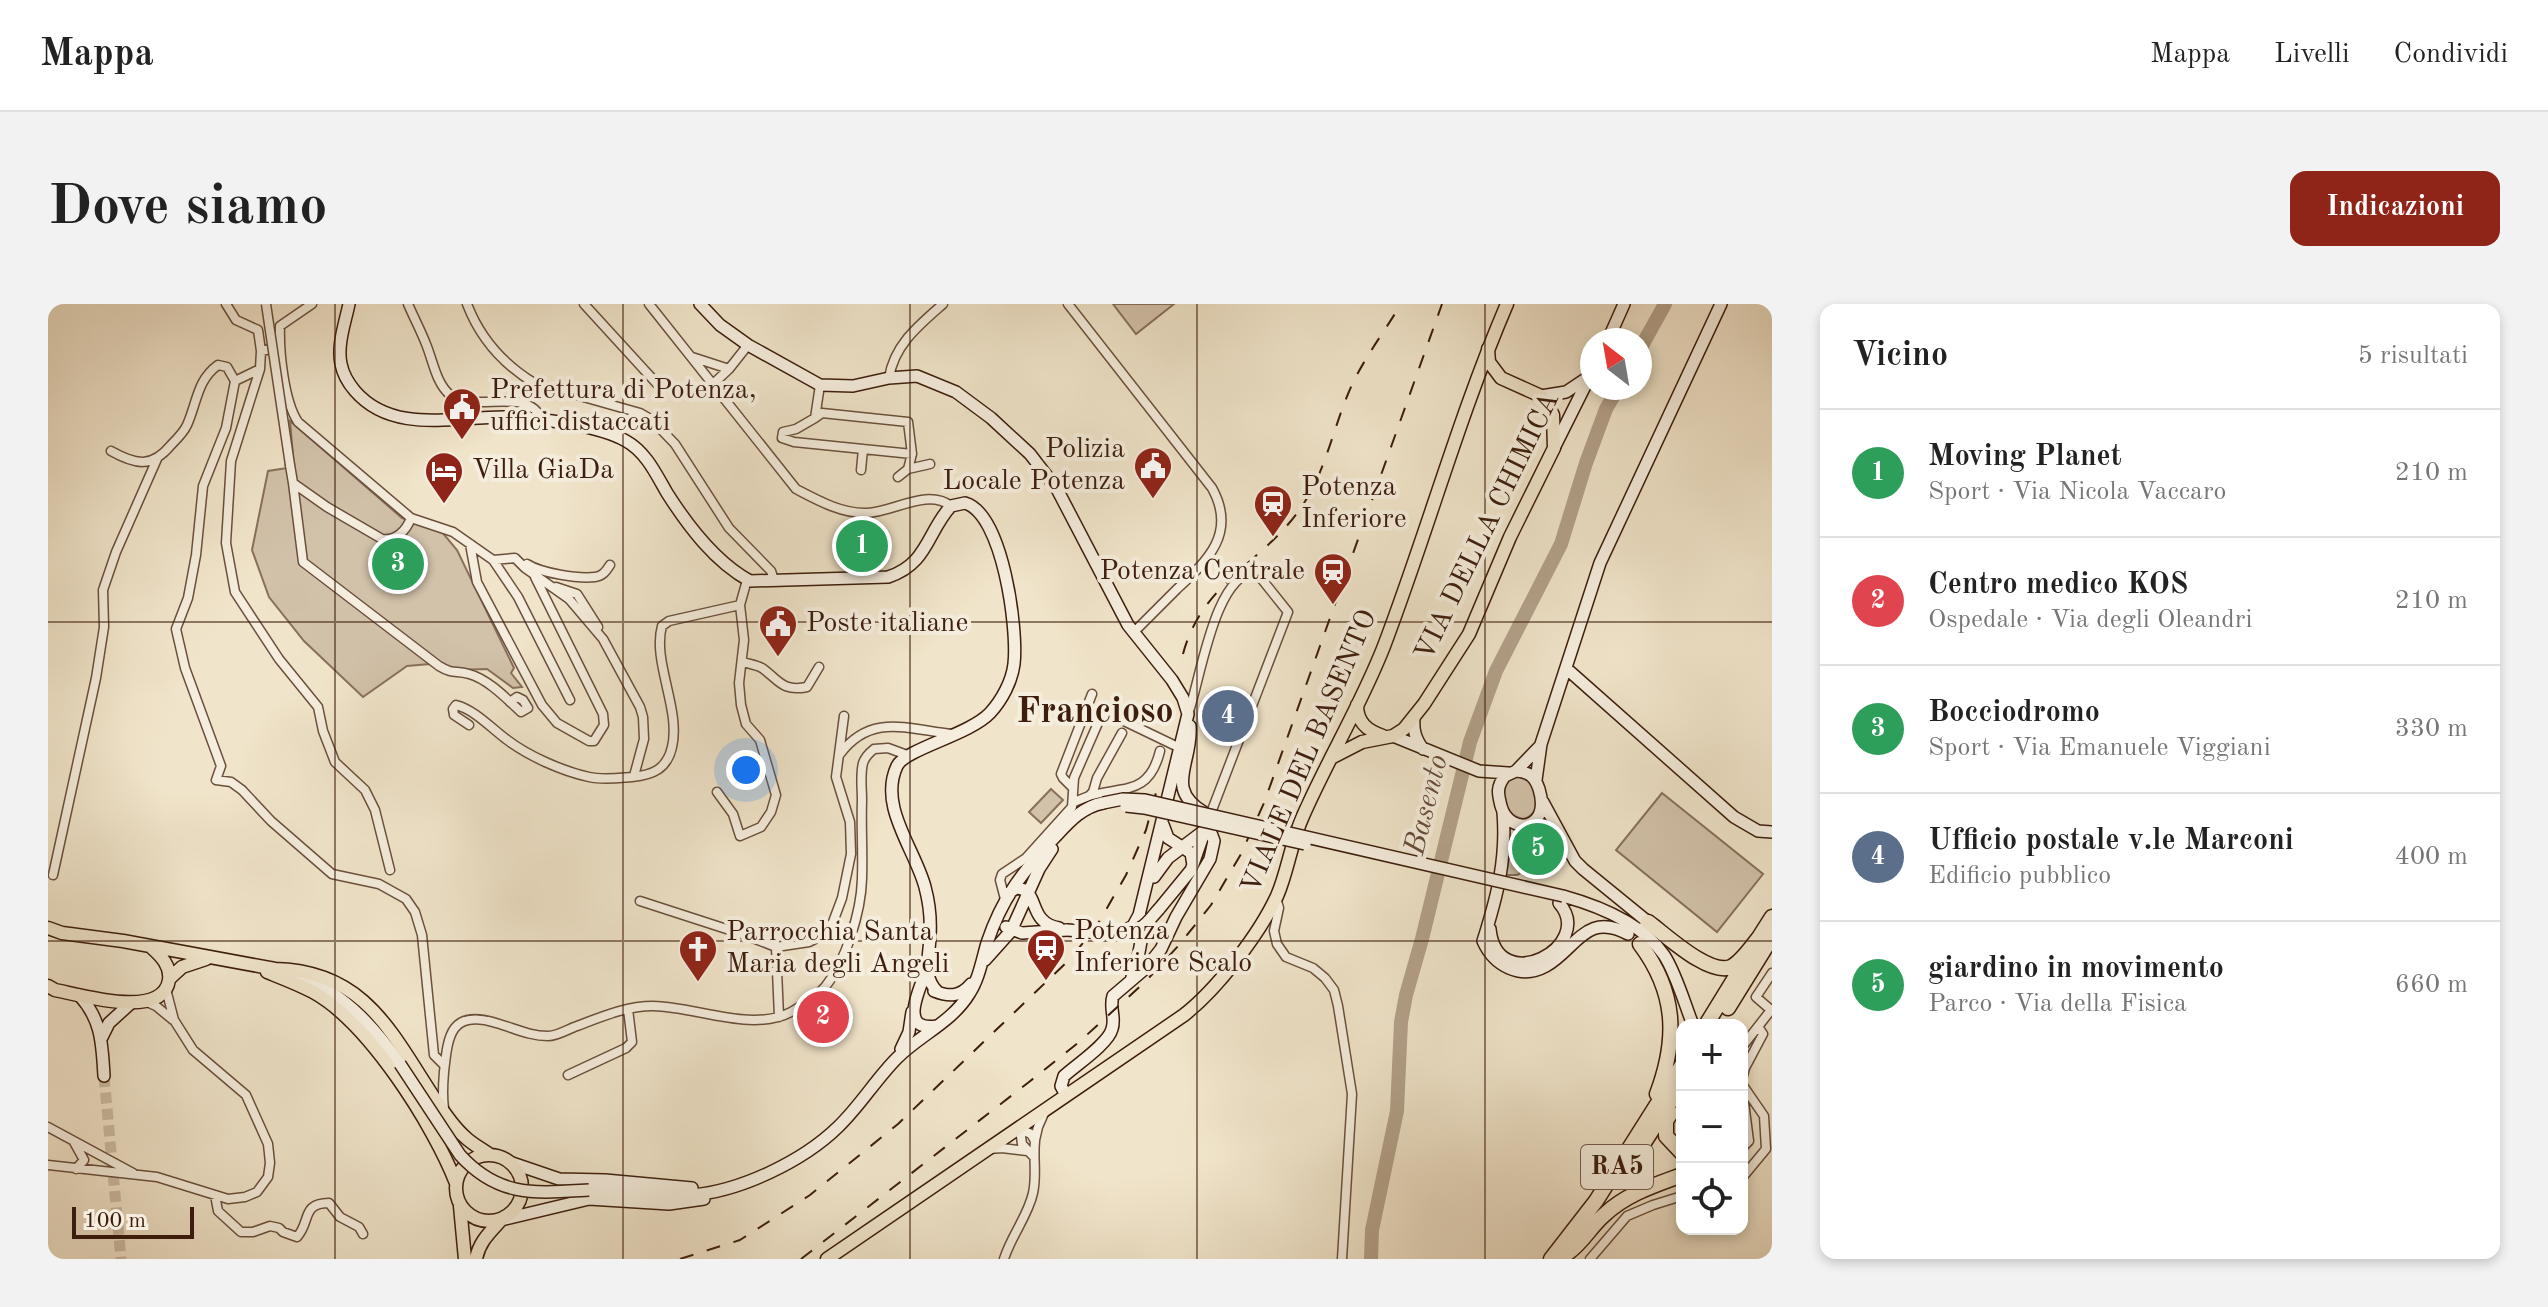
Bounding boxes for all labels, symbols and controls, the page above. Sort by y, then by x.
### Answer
text: Mappa [40,36,154,74]
text: Mappa [2150,41,2230,69]
text: Livelli [2274,41,2349,69]
text: Condividi [2393,41,2508,69]
button: Indicazioni [2290,171,2500,246]
text: Dove siamo [48,180,327,236]
north arrow [1580,328,1652,400]
text: Vicino [1852,339,1948,373]
text: 5 risultati [2358,343,2468,369]
place label: Prefettura di Potenza, uffici distaccati [490,377,757,437]
public building icon: Prefettura di Potenza, uffici distaccati [441,386,483,441]
street label: VIA DELLA CHIMICA [1411,388,1565,666]
place label: Polizia Locale Potenza [943,436,1125,496]
text: Moving Planet [1928,442,2122,472]
public building icon: Polizia Locale Potenza [1132,445,1174,500]
hotel icon: Villa GiaDa [423,450,465,505]
place label: Villa GiaDa [472,457,614,485]
text: 1 [1870,460,1886,486]
text: 210 m [2395,460,2468,486]
place label: Potenza Inferiore [1301,474,1407,534]
text: Sport · Via Nicola Vaccaro [1928,479,2226,505]
station icon: Potenza Inferiore [1252,483,1294,538]
pin: 1 [836,516,888,576]
pin: 3 [372,534,424,594]
station icon: Potenza Centrale [1312,551,1354,606]
place label: Potenza Centrale [1099,558,1305,586]
text: Centro medico KOS [1928,570,2188,600]
text: 2 [1870,588,1886,614]
text: 210 m [2395,588,2468,614]
public building icon: Poste italiane [757,603,799,658]
street label: VIALE DEL BASENTO [1237,606,1383,898]
text: Ospedale · Via degli Oleandri [1928,607,2252,633]
place label: Poste italiane [806,610,968,638]
pin: 4 [1202,686,1254,746]
district label: Francioso [1016,695,1174,731]
text: Bocciodromo [1928,698,2100,728]
text: 3 [1870,716,1886,742]
text: 330 m [2395,716,2468,742]
text: Sport · Via Emanuele Viggiani [1928,735,2271,761]
your location [726,750,766,790]
water label: Basento [1400,752,1454,859]
pin: 5 [1512,819,1564,879]
text: Ufficio postale v.le Marconi [1928,826,2294,856]
text: 4 [1870,844,1886,870]
text: 400 m [2395,844,2468,870]
text: Edificio pubblico [1928,863,2111,889]
place label: Potenza Inferiore Scalo [1074,918,1252,978]
place label: Parrocchia Santa Maria degli Angeli [726,919,949,979]
station icon: Potenza Inferiore Scalo [1025,927,1067,982]
church icon: Parrocchia Santa Maria degli Angeli [677,928,719,983]
text: giardino in movimento [1928,954,2224,984]
text: 5 [1870,972,1886,998]
text: 660 m [2395,972,2468,998]
pin: 2 [797,987,849,1047]
text: Parco · Via della Fisica [1928,991,2187,1017]
map controls [1676,1019,1748,1235]
button: + [1676,1019,1748,1091]
button: − [1676,1091,1748,1163]
road number: RA5 [1581,1145,1653,1189]
button: locate [1676,1163,1748,1235]
scale bar [72,1203,194,1239]
text: 100 m [84,1210,146,1232]

